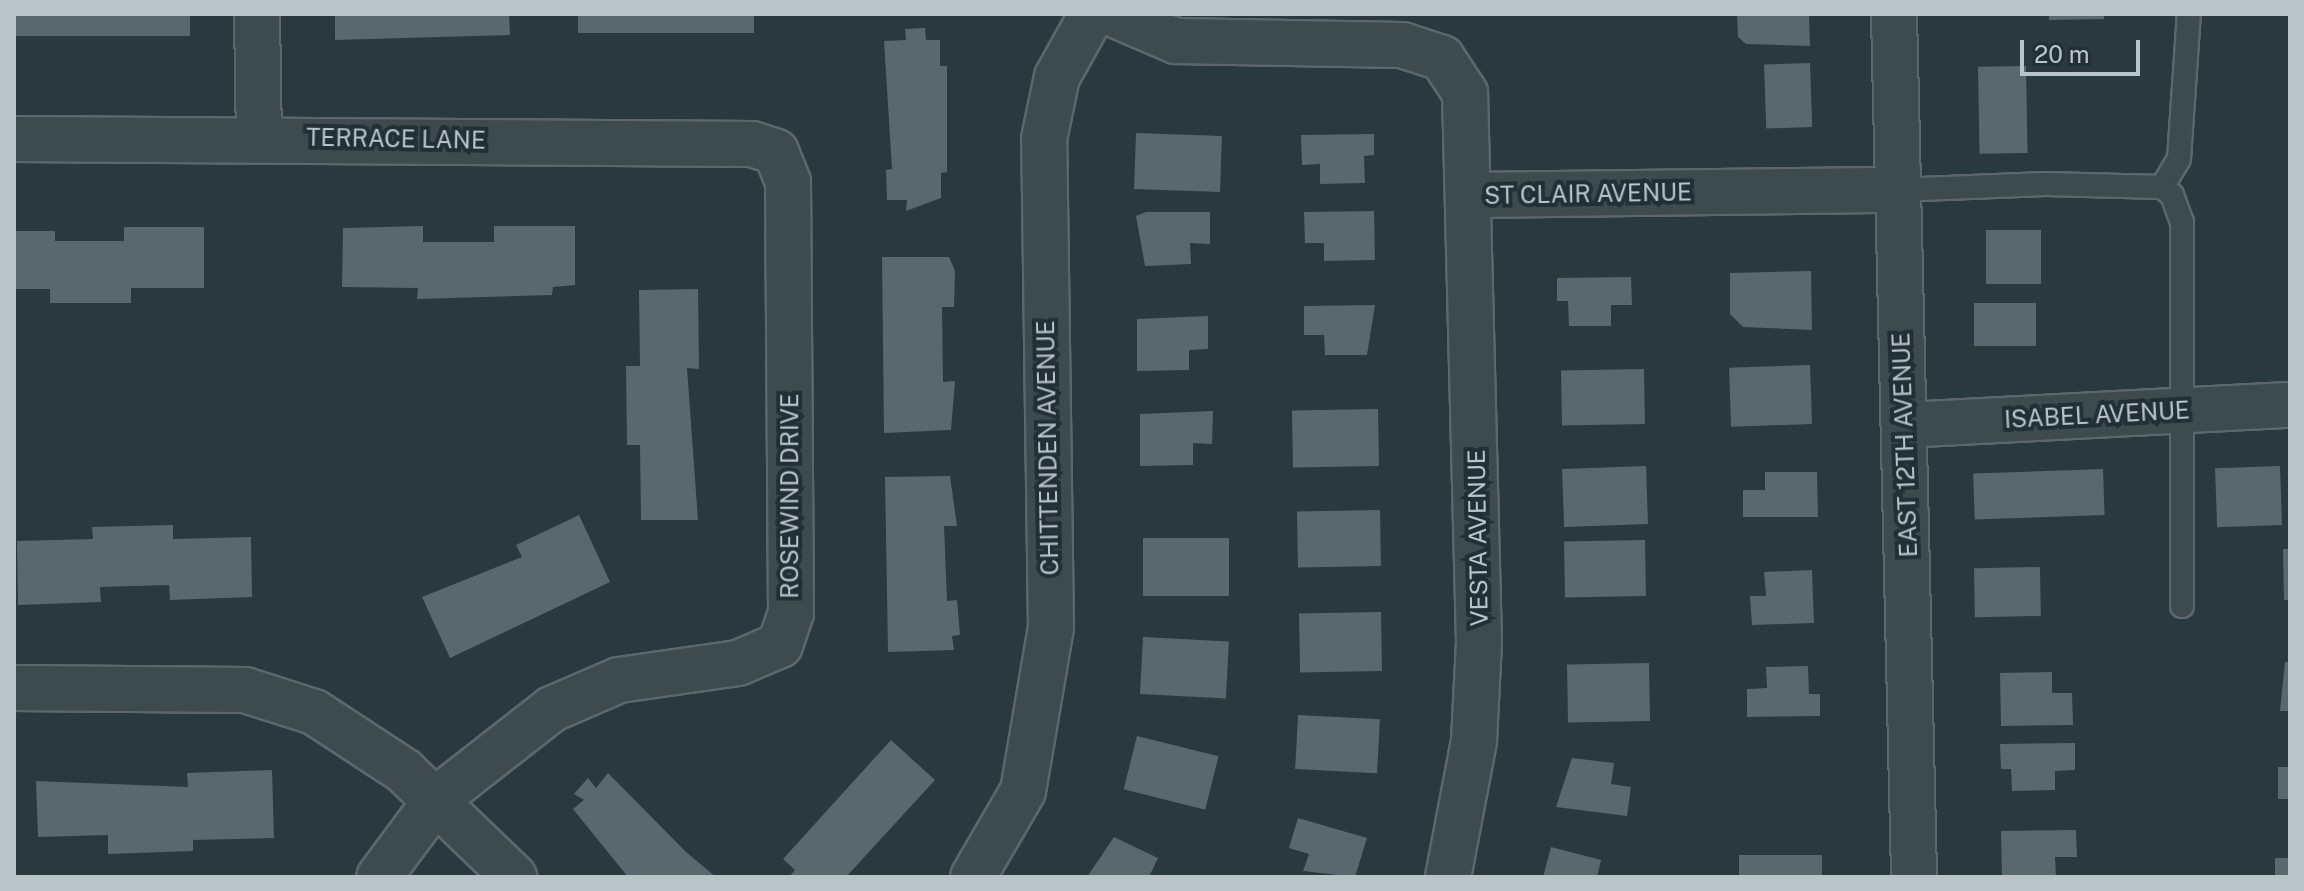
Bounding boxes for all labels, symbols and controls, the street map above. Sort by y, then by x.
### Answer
scale bar [2024,24,2144,74]
text: 20 m [2034,40,2090,68]
street label: TERRACE LANE [306,123,486,155]
street label: ST CLAIR AVENUE [1484,178,1692,210]
street label: CHITTENDEN AVENUE [1031,320,1065,576]
street label: EAST 12TH AVENUE [1887,332,1923,558]
street label: ROSEWIND DRIVE [776,393,804,599]
street label: ISABEL AVENUE [2004,396,2190,434]
street label: VESTA AVENUE [1462,449,1494,627]

